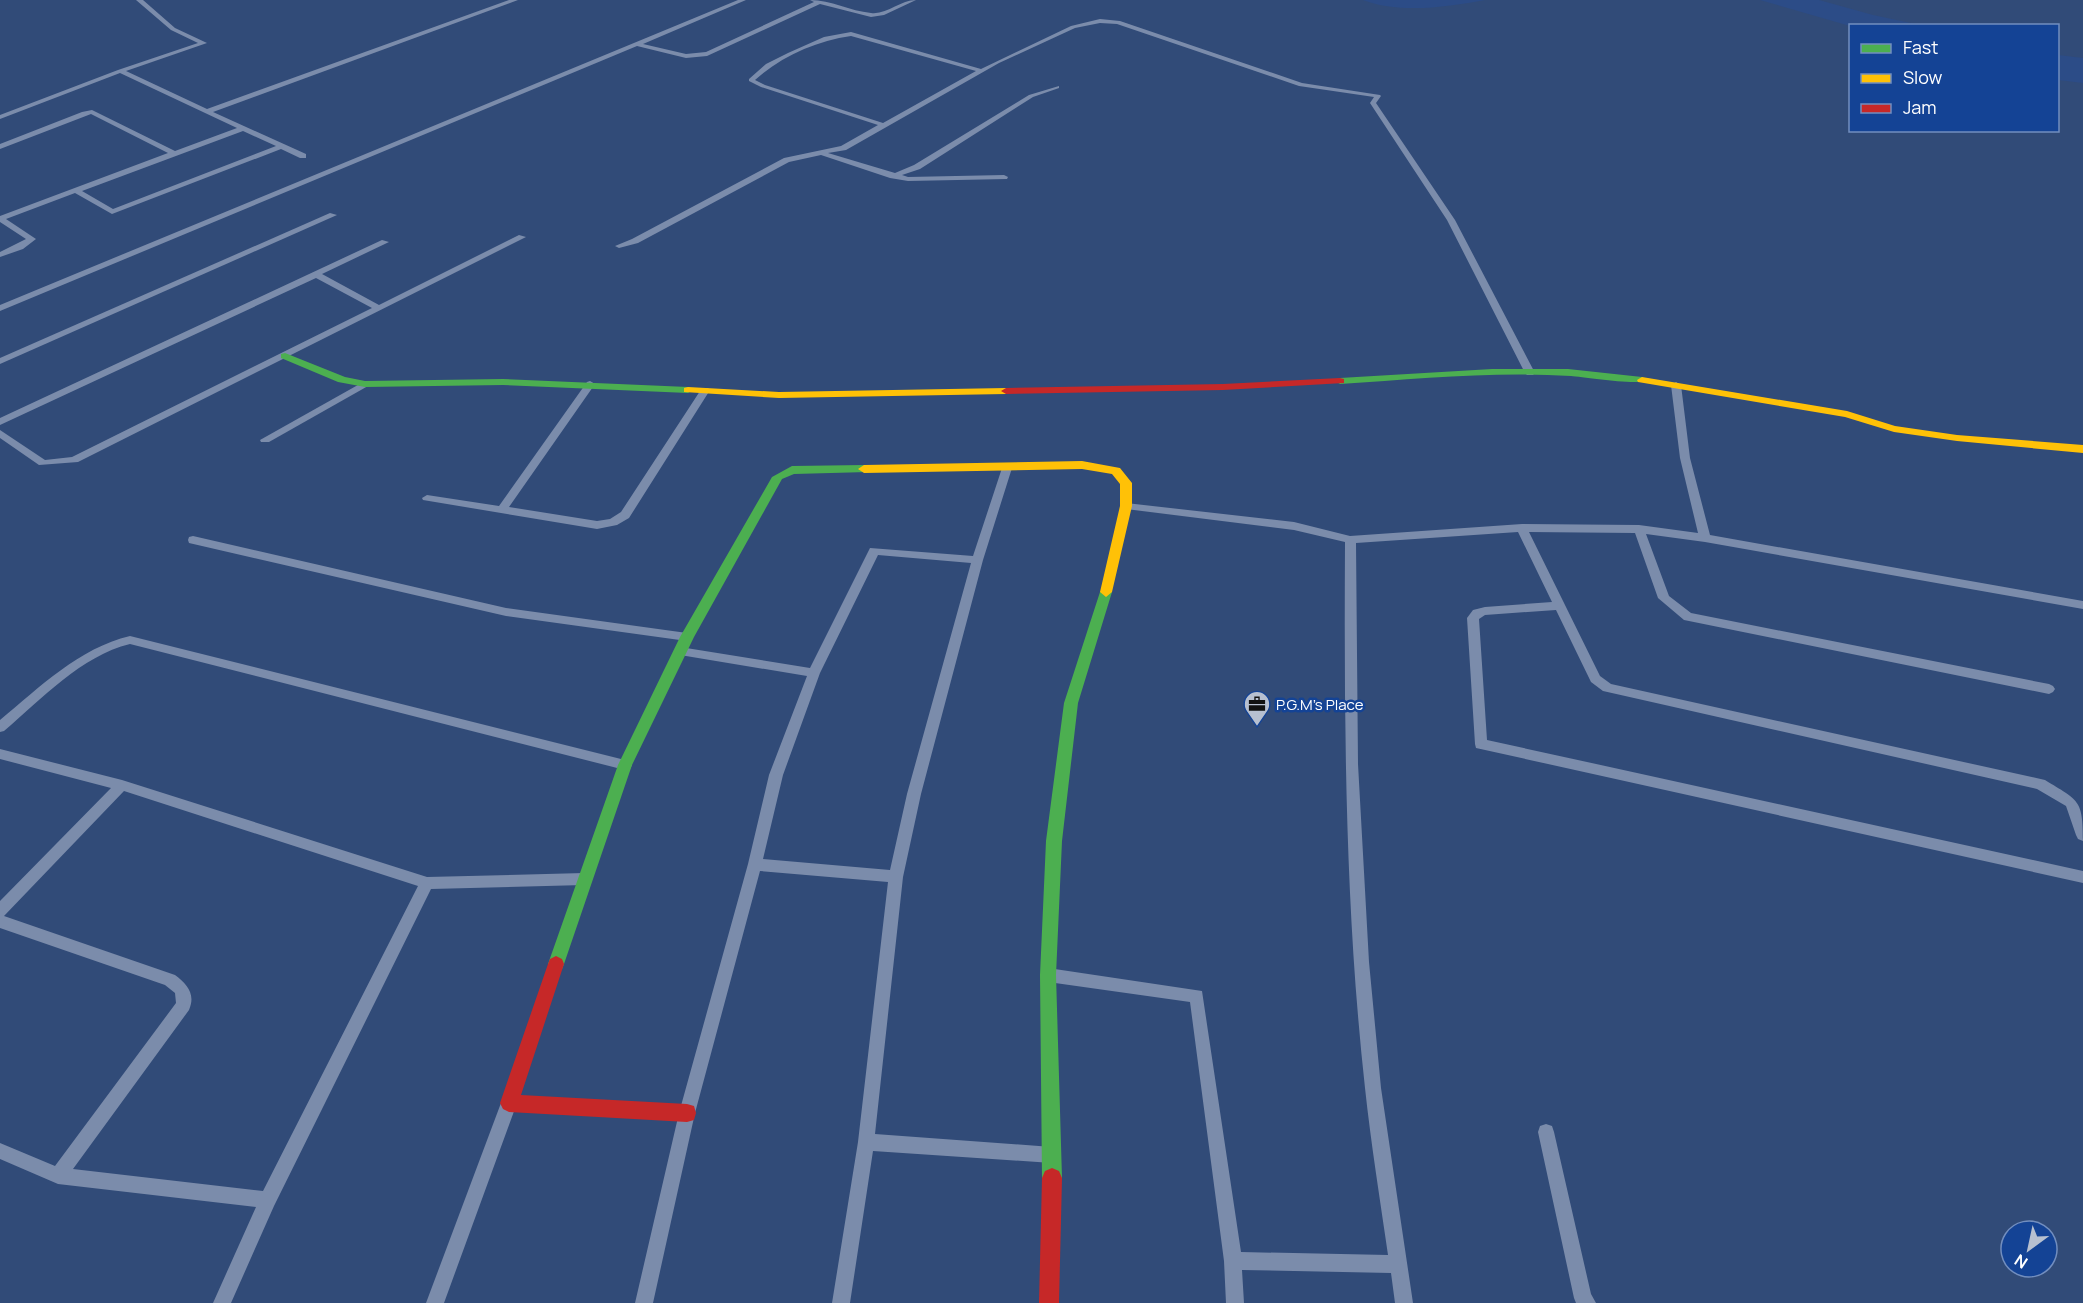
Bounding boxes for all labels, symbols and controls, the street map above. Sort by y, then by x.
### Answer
legend [1849,24,2059,132]
text: Fast [1903,35,1938,59]
text: Slow [1903,65,1943,89]
text: Jam [1903,95,1937,119]
office icon: P.G.M’s Place [1242,689,1272,727]
place label: P.G.M’s Place [1276,694,1364,715]
north arrow [1999,1219,2059,1279]
text: N [2010,1249,2032,1274]

